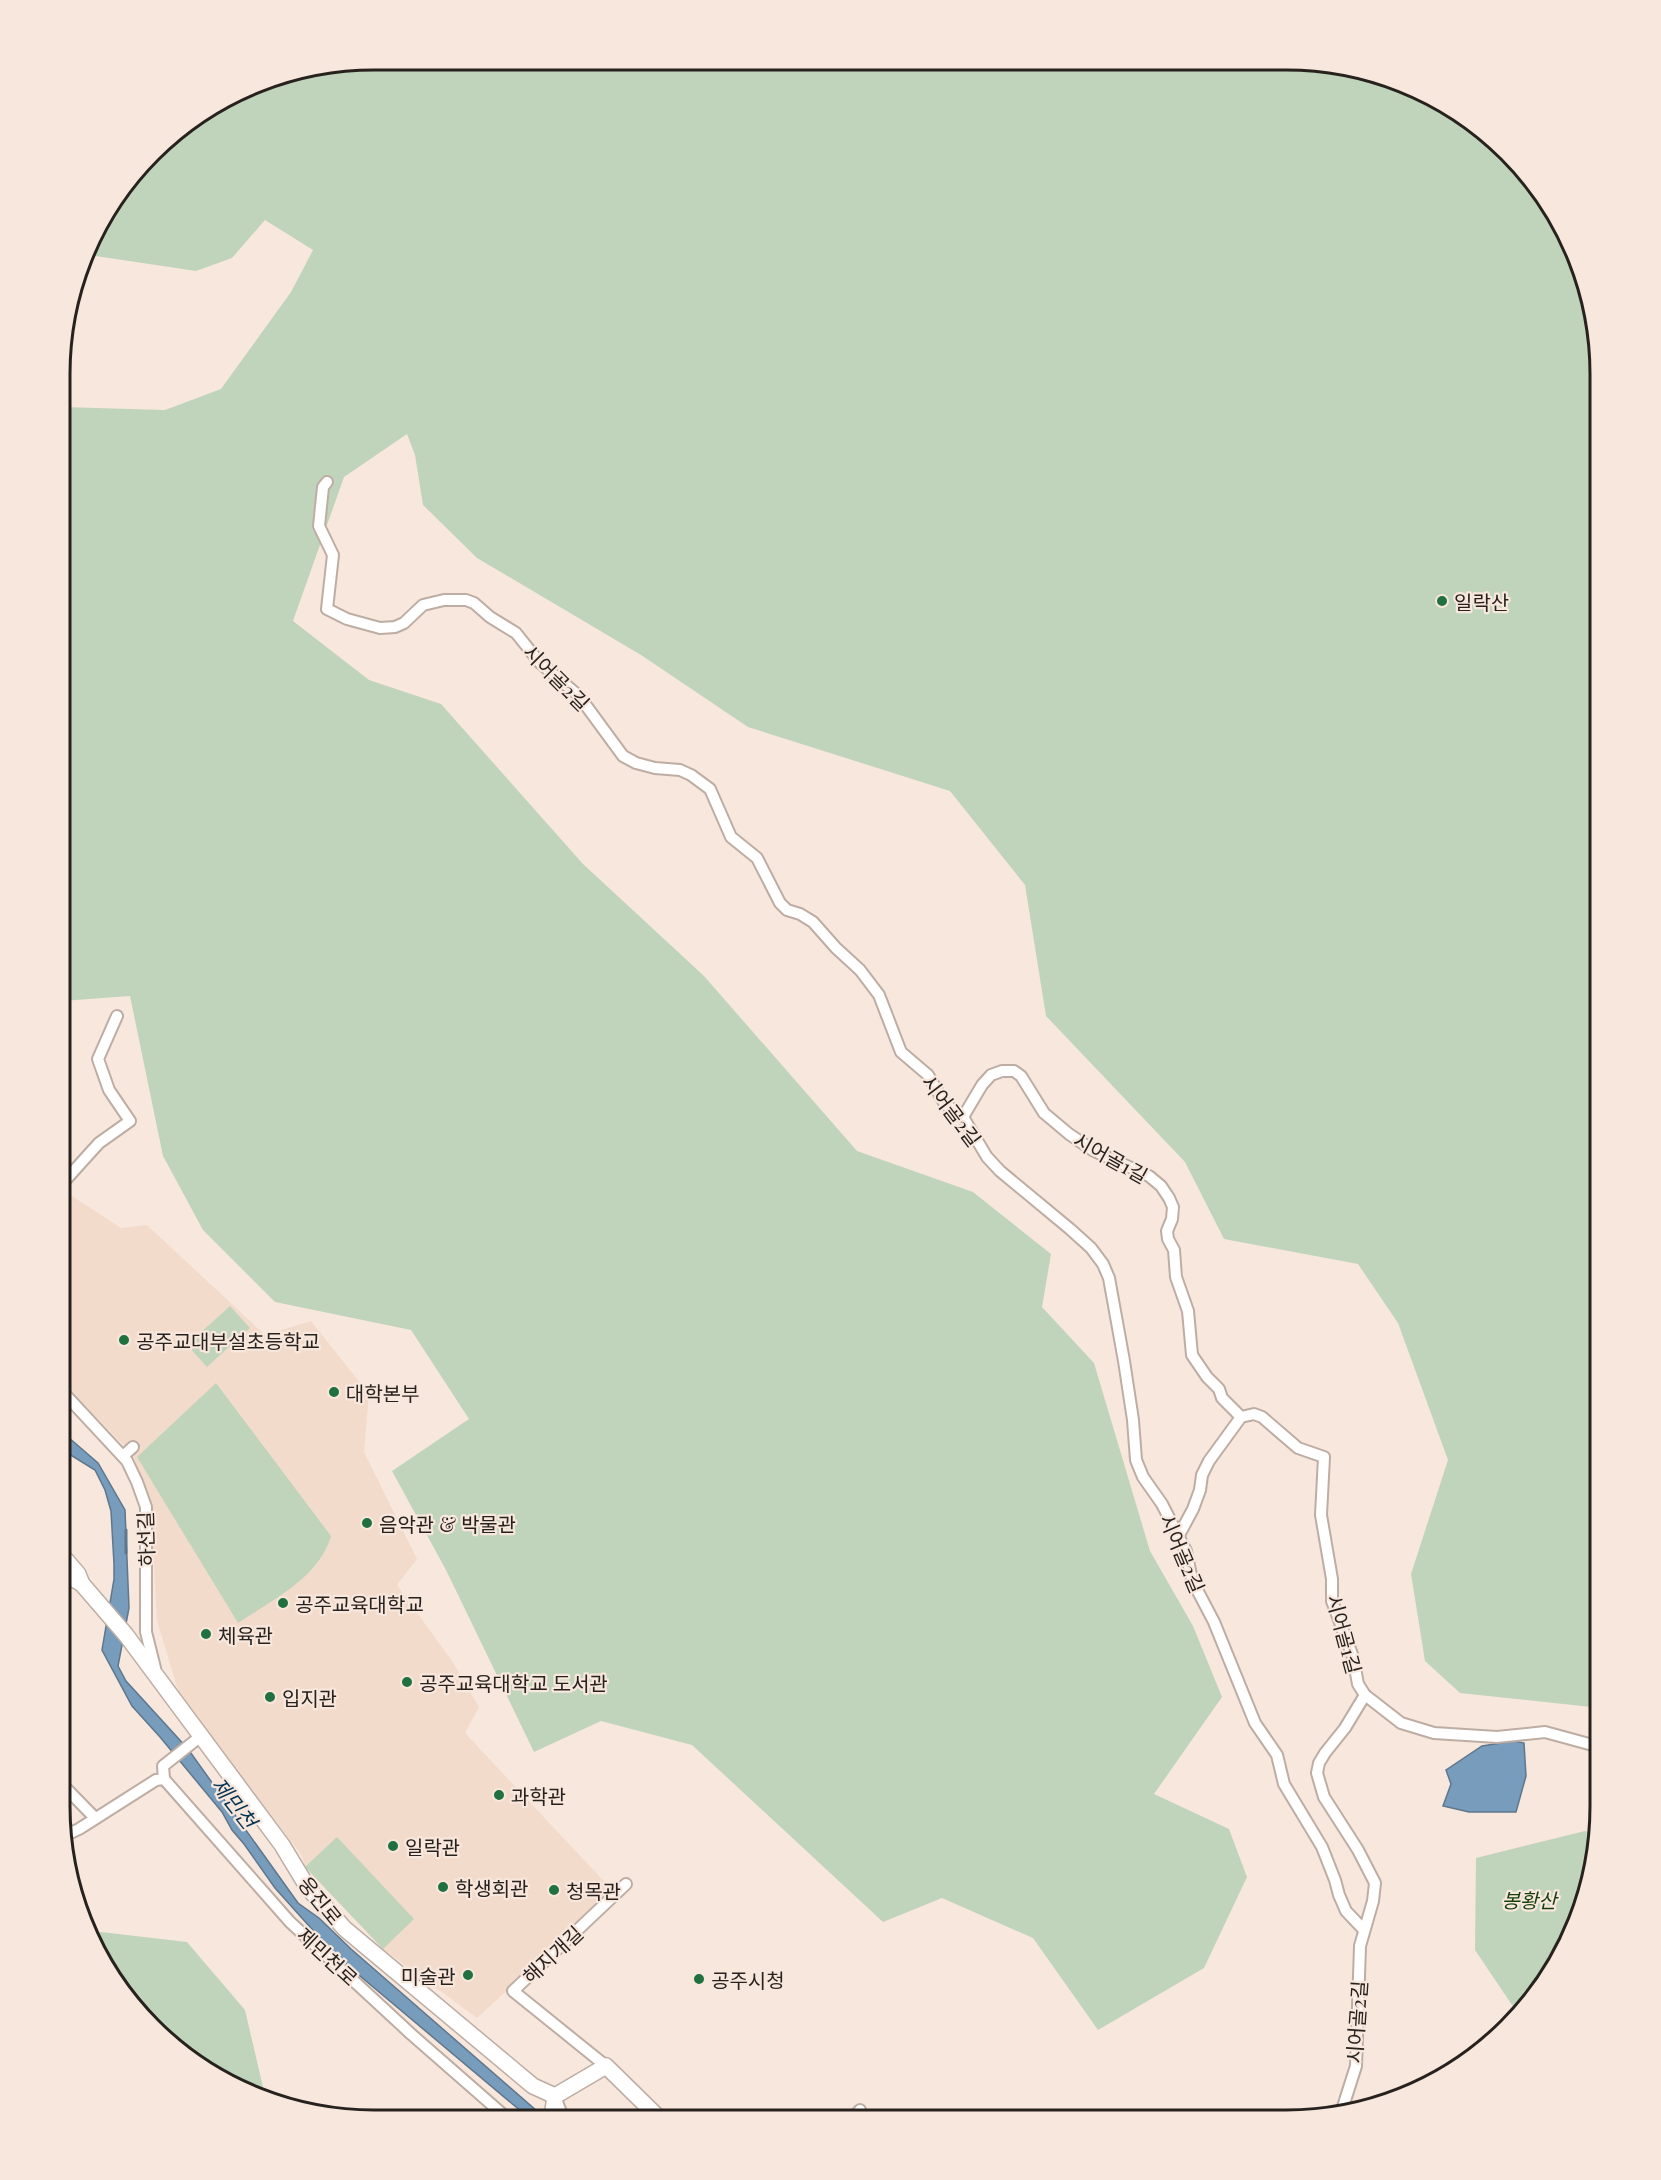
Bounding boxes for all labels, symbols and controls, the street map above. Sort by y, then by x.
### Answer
place label: 일락산 [1454,588,1509,615]
marker: 일락산 [1435,594,1449,608]
street label: 시어골2길 [518,638,596,716]
street label: 시어골2길 [916,1069,988,1151]
street label: 시어골1길 [1069,1126,1153,1188]
place label: 공주교대부설초등학교 [136,1327,320,1354]
marker: 공주교대부설초등학교 [117,1333,131,1347]
place label: 대학본부 [346,1379,420,1406]
marker: 대학본부 [327,1385,341,1399]
street label: 시어골2길 [1154,1509,1212,1597]
place label: 음악관 & 박물관 [379,1510,516,1537]
street label: 하선길 [131,1511,159,1567]
marker: 음악관 & 박물관 [360,1516,374,1530]
place label: 공주교육대학교 [295,1590,424,1617]
street label: 시어골1길 [1321,1591,1369,1677]
marker: 공주교육대학교 [276,1596,290,1610]
place label: 체육관 [218,1621,273,1648]
marker: 체육관 [199,1627,213,1641]
place label: 공주교육대학교 도서관 [419,1669,608,1696]
marker: 공주교육대학교 도서관 [400,1675,414,1689]
place label: 입지관 [282,1684,337,1711]
marker: 입지관 [263,1690,277,1704]
water label: 제민천 [206,1771,266,1836]
place label: 과학관 [511,1782,566,1809]
marker: 과학관 [492,1788,506,1802]
place label: 일락관 [405,1833,460,1860]
marker: 일락관 [386,1839,400,1853]
street label: 웅진로 [293,1870,349,1930]
place label: 학생회관 [455,1874,529,1901]
place label: 청목관 [566,1877,621,1904]
marker: 학생회관 [436,1880,450,1894]
marker: 청목관 [547,1883,561,1897]
park label: 봉황산 [1501,1886,1559,1913]
street label: 해지개길 [516,1919,588,1989]
street label: 제민천로 [292,1921,364,1991]
place label: 미술관 [401,1962,456,1989]
place label: 공주시청 [711,1966,785,1993]
marker: 미술관 [461,1968,475,1982]
marker: 공주시청 [692,1972,706,1986]
street label: 시어골2길 [1340,1980,1372,2064]

